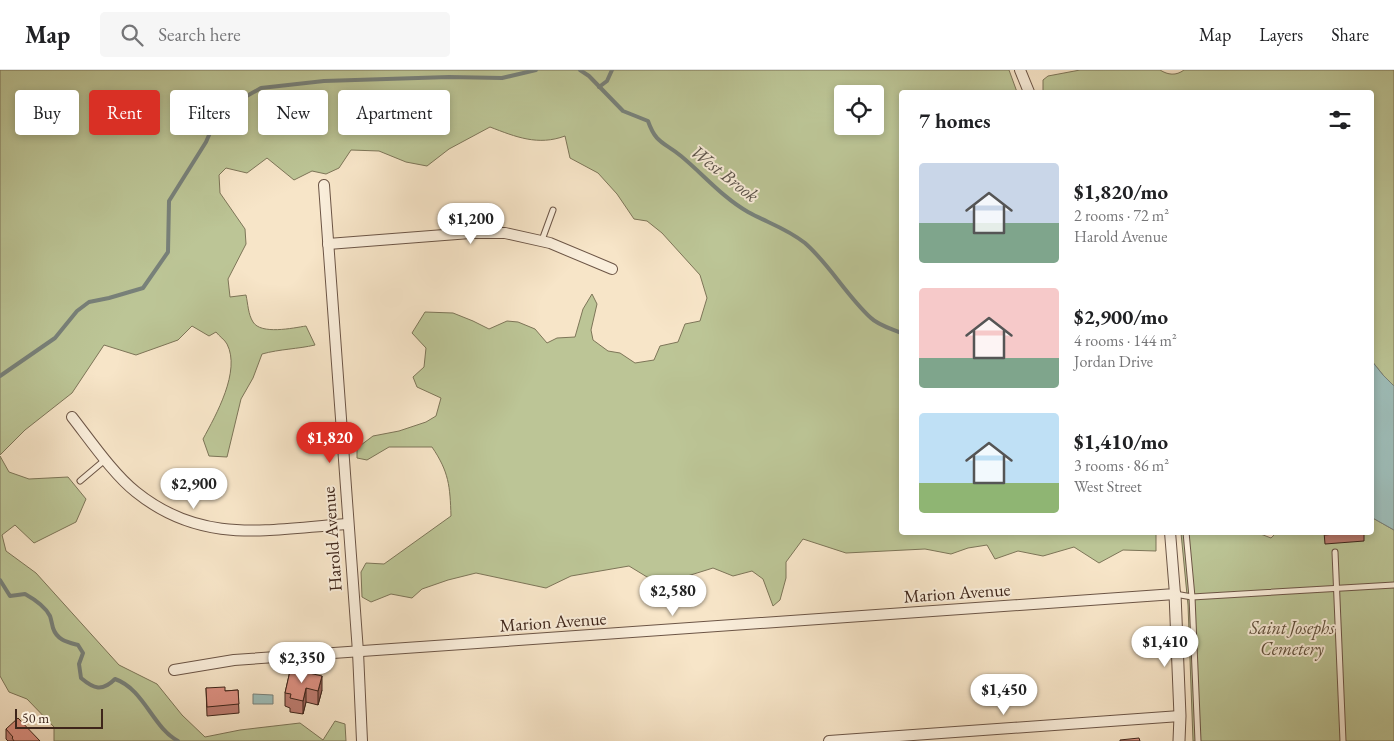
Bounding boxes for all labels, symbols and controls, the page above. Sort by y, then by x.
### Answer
search box [100,12,450,57]
text: Map [25,19,70,50]
icon: search [118,21,146,49]
text: Search here [158,22,241,47]
text: Map [1199,23,1231,46]
text: Layers [1259,23,1303,46]
text: Share [1331,23,1369,46]
map controls [834,85,884,135]
button: locate [834,85,884,135]
chip: Buy [15,90,79,135]
chip: Rent [89,90,160,135]
chip: Filters [170,90,248,135]
chip: New [258,90,328,135]
chip: Apartment [338,90,450,135]
icon: filters [1326,106,1354,134]
text: 7 homes [919,107,991,134]
water label: West Brook [685,139,764,208]
text: $1,820/mo [1074,178,1168,205]
icon: home [959,183,1019,243]
pin: $1,200 [430,202,512,245]
text: 2 rooms · 72 m² [1074,205,1169,226]
text: $1,200 [448,208,494,229]
text: Harold Avenue [1074,226,1167,247]
text: $2,900/mo [1074,303,1168,330]
icon: home [959,308,1019,368]
text: 4 rooms · 144 m² [1074,330,1177,351]
text: Jordan Drive [1074,351,1153,372]
pin: $1,820 [289,422,371,464]
text: $1,820 [307,427,353,448]
text: $1,410/mo [1074,428,1168,455]
icon: home [959,433,1019,493]
text: 3 rooms · 86 m² [1074,455,1169,476]
pin: $2,900 [153,468,235,510]
text: $2,900 [171,473,217,494]
text: West Street [1074,476,1142,497]
street label: Harold Avenue [316,486,347,592]
pin: $2,580 [632,574,714,617]
street label: Marion Avenue [903,577,1011,608]
text: $2,580 [650,580,696,601]
street label: Marion Avenue [499,606,607,637]
park label: Saint Josephs Cemetery [1249,616,1335,661]
pin: $1,410 [1124,626,1206,668]
text: $1,410 [1142,631,1188,652]
pin: $2,350 [261,642,343,684]
text: $2,350 [279,647,325,668]
pin: $1,450 [963,674,1045,716]
text: $1,450 [981,679,1027,700]
scale bar [15,706,102,729]
text: 50 m [22,709,49,727]

